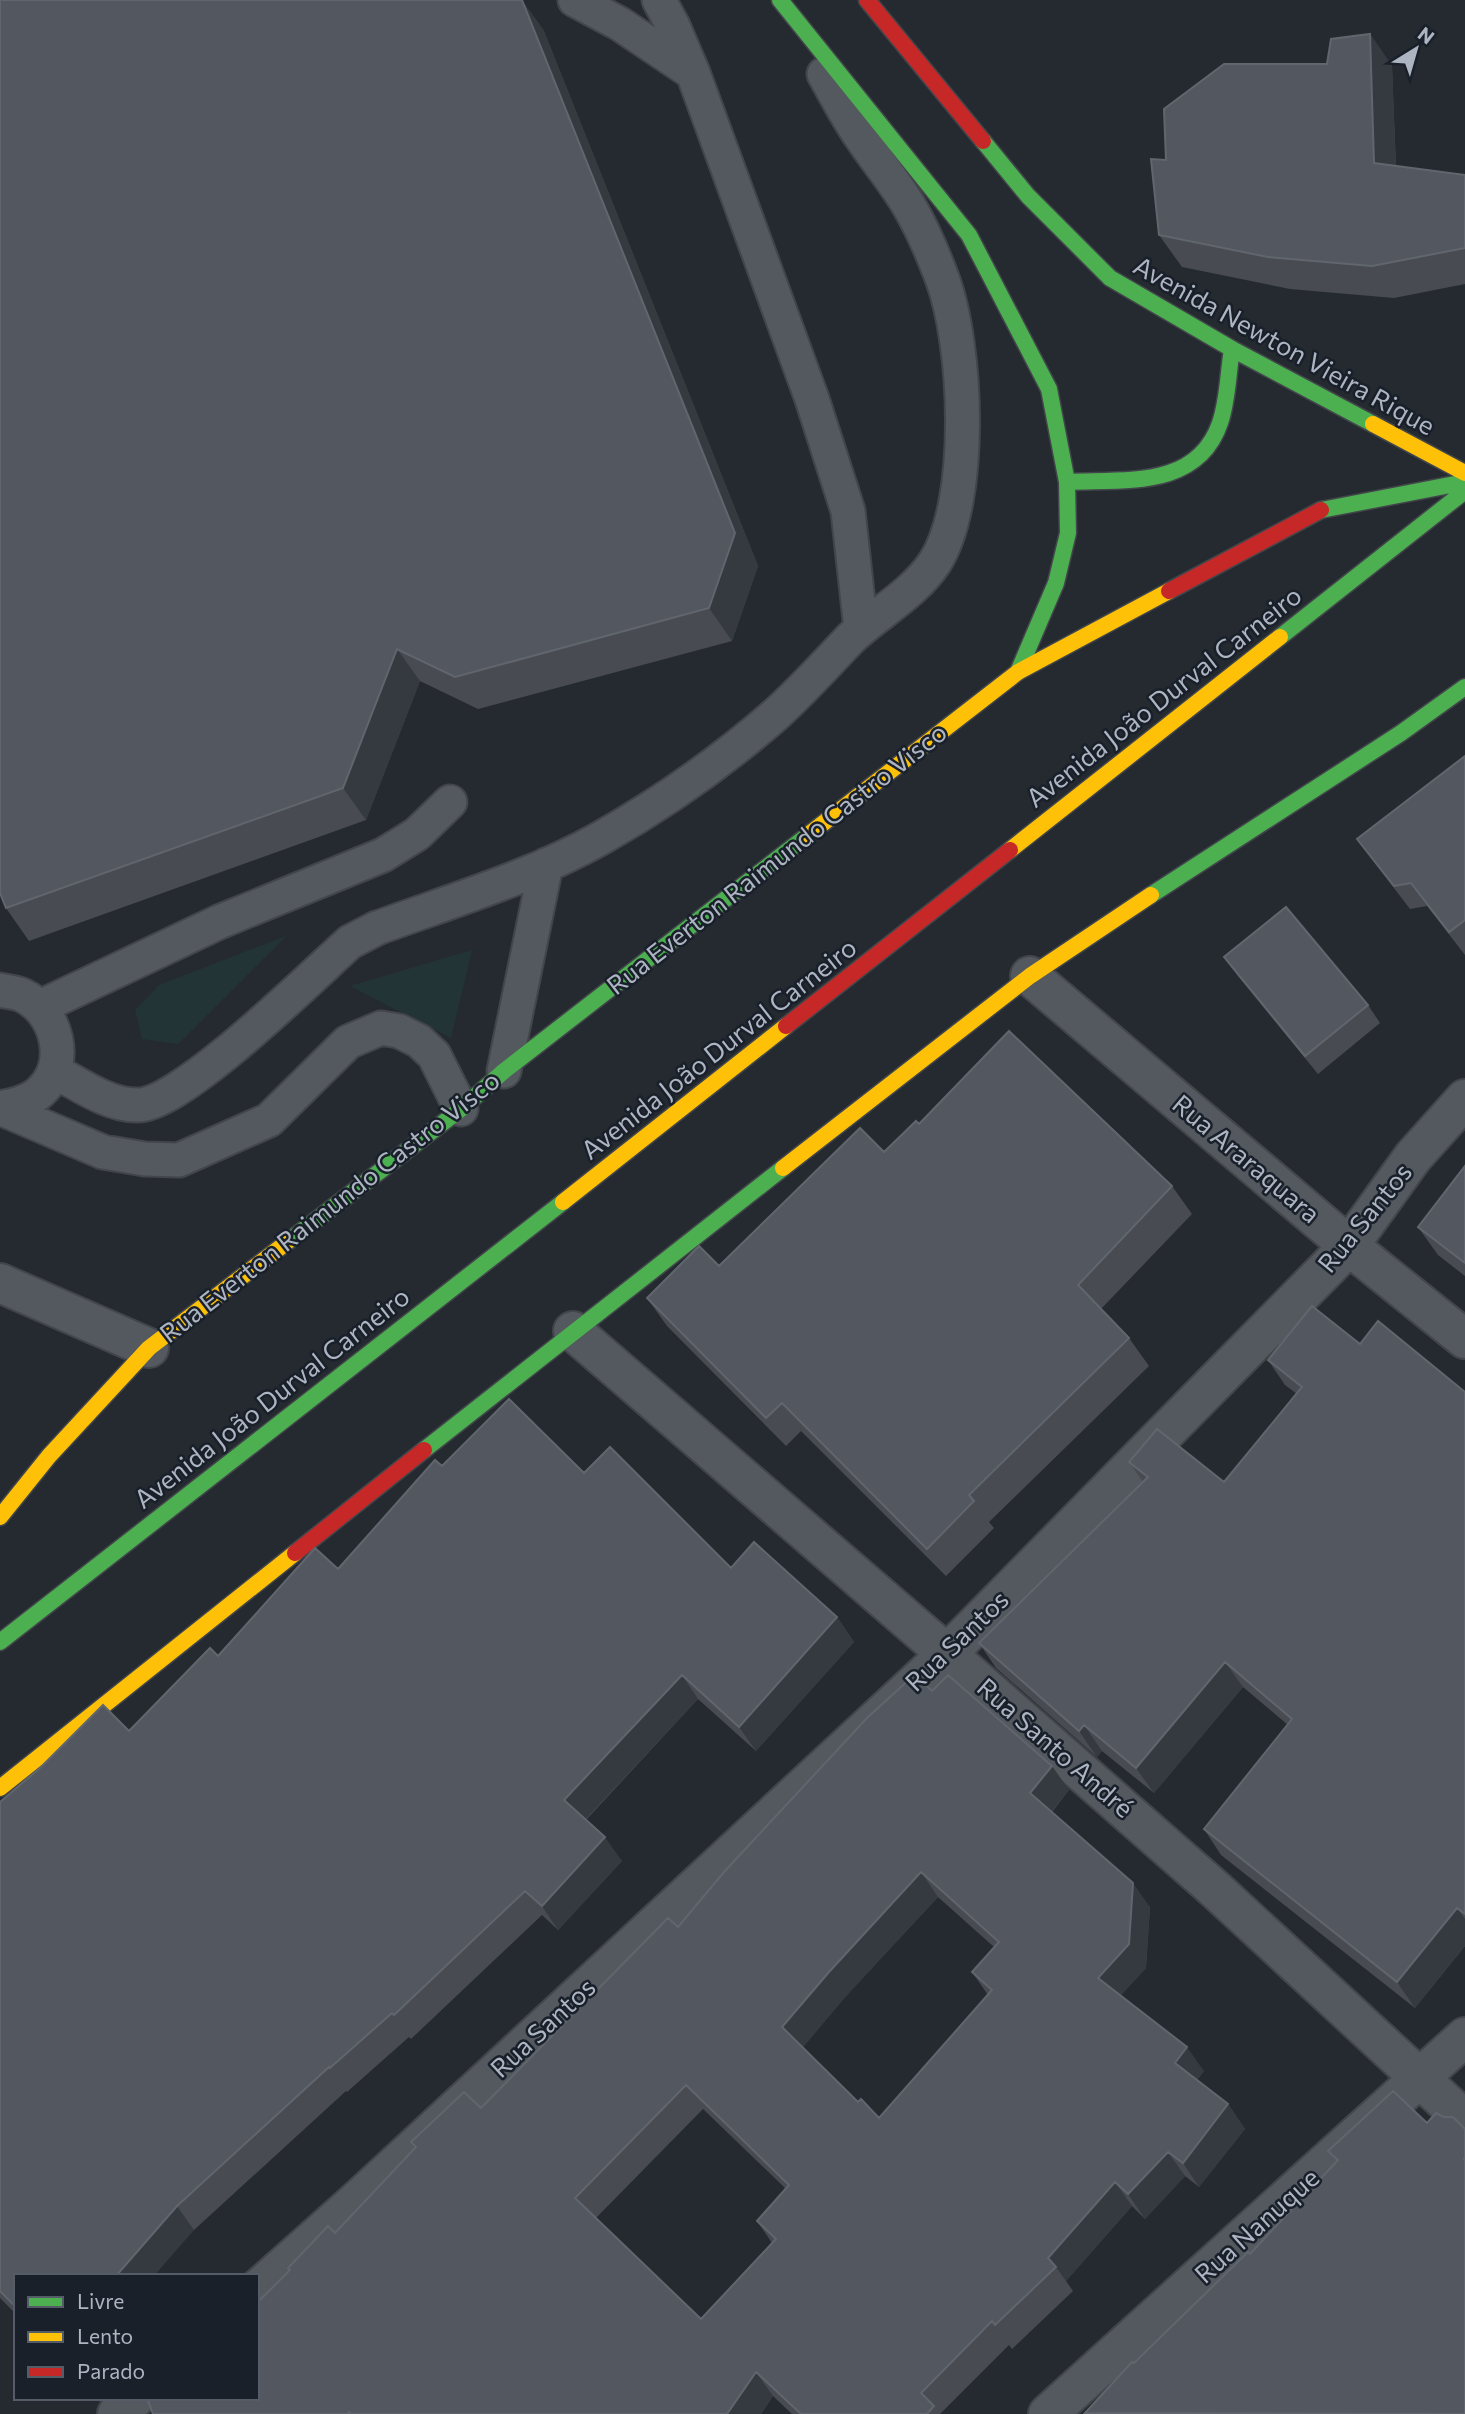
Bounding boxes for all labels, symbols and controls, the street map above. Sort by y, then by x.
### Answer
north arrow [1381,14,1451,84]
text: N [1414,22,1439,49]
street label: Avenida Newton Vieira Rique [1129,249,1441,441]
street label: Avenida João Durval Carneiro [1019,579,1307,813]
street label: Rua Everton Raimundo Castro Visco [600,716,952,1000]
street label: Avenida João Durval Carneiro [574,931,862,1165]
street label: Rua Everton Raimundo Castro Visco [153,1064,505,1348]
street label: Rua Araraquara [1167,1087,1327,1228]
street label: Rua Santos [1310,1156,1417,1278]
street label: Avenida João Durval Carneiro [127,1280,415,1514]
street label: Rua Santos [898,1583,1014,1697]
street label: Rua Santo André [972,1671,1140,1823]
street label: Rua Santos [483,1971,601,2083]
street label: Rua Nanuque [1187,2161,1324,2289]
legend [14,2274,259,2400]
text: Livre [77,2288,124,2313]
text: Lento [77,2323,133,2348]
text: Parado [77,2358,145,2383]

